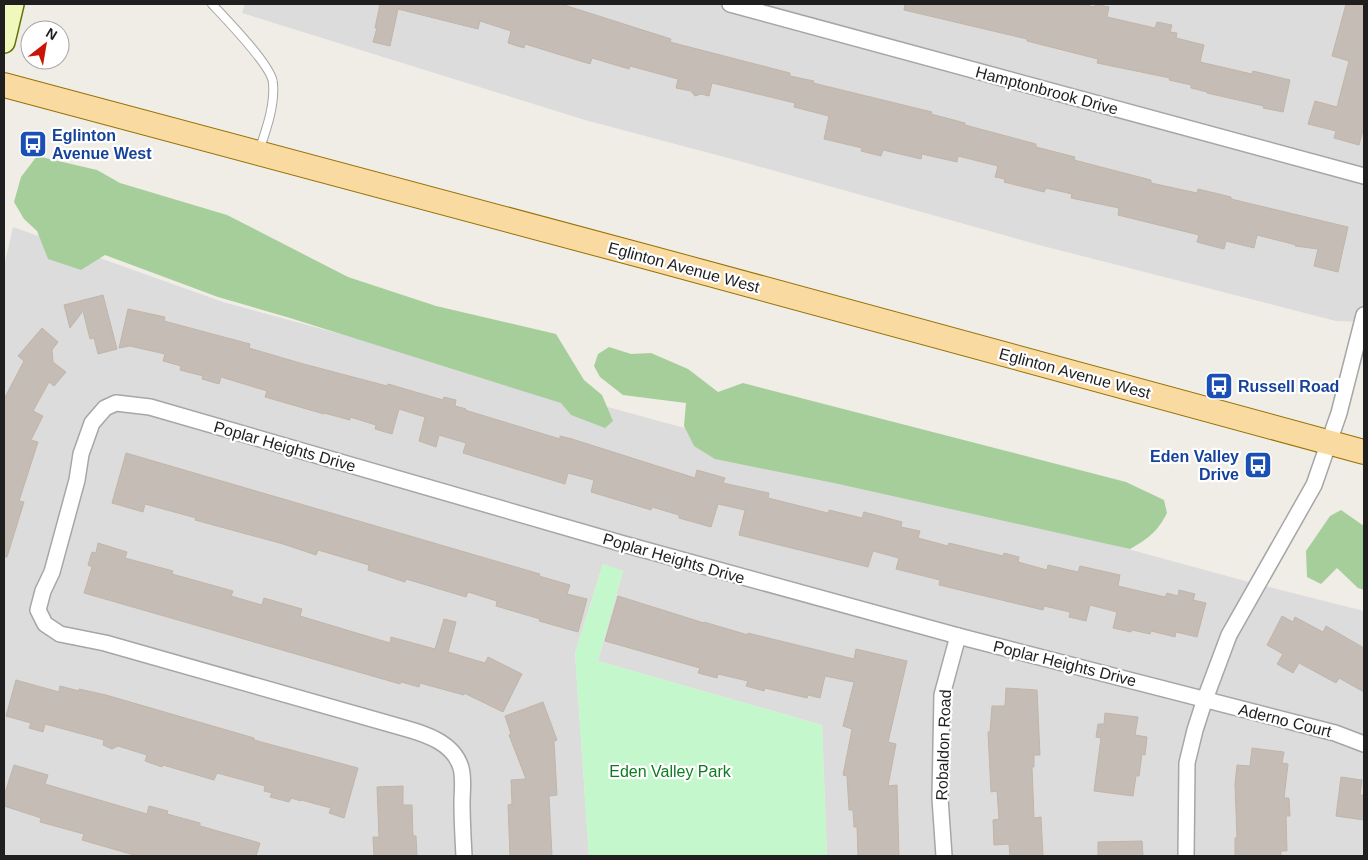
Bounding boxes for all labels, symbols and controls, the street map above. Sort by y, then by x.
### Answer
north arrow [20,20,70,70]
text: N [43,24,60,43]
street label: Hamptonbrook Drive [974,63,1120,118]
place label: Eglinton Avenue West [52,127,152,162]
bus stop icon: Eglinton Avenue West [18,129,48,159]
street label: Eglinton Avenue West [606,239,762,296]
street label: Eglinton Avenue West [997,345,1153,402]
bus stop icon: Russell Road [1204,371,1234,401]
place label: Russell Road [1238,378,1339,395]
street label: Poplar Heights Drive [212,418,358,475]
place label: Eden Valley Drive [1150,448,1239,483]
bus stop icon: Eden Valley Drive [1243,450,1273,480]
street label: Poplar Heights Drive [601,530,747,587]
street label: Poplar Heights Drive [992,637,1138,690]
street label: Robaldon Road [933,689,954,801]
street label: Aderno Court [1237,701,1334,740]
park label: Eden Valley Park [609,763,732,780]

